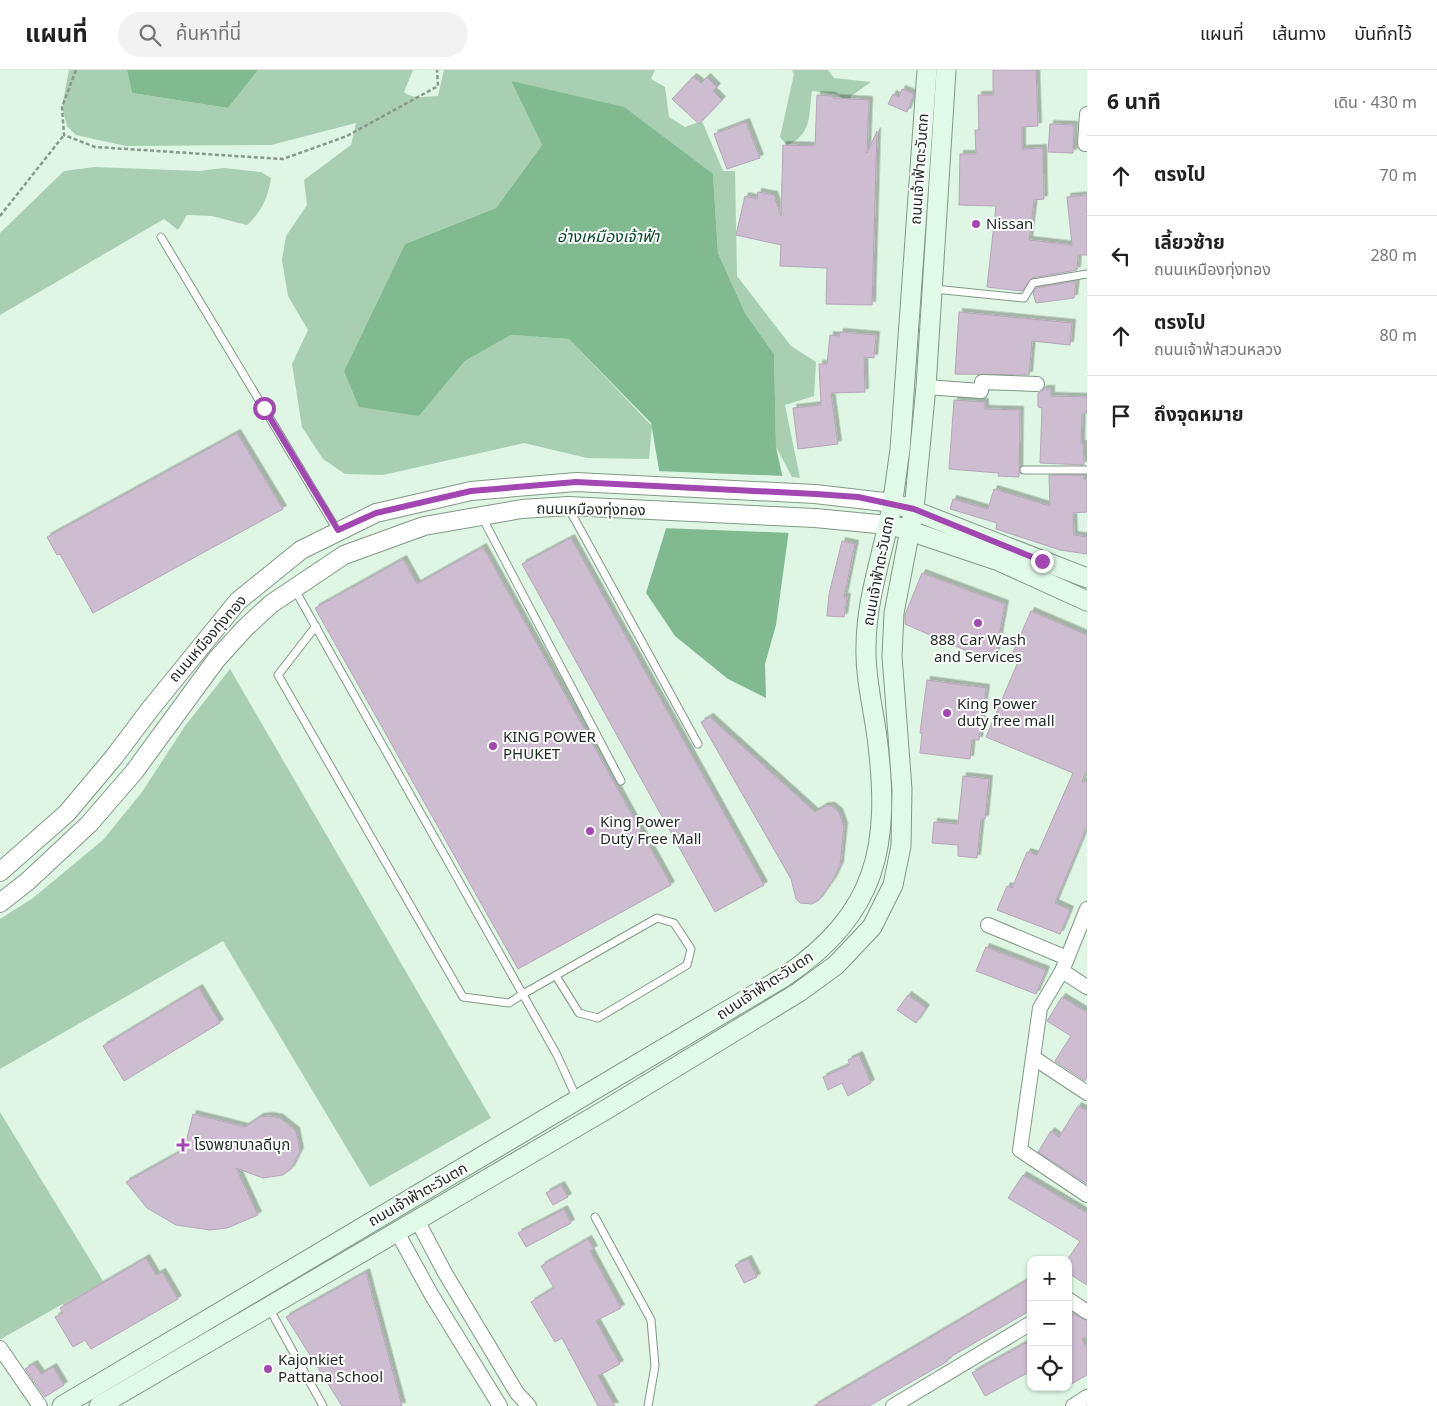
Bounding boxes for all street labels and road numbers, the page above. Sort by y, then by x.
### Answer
street label: ถนนเจ้าฟ้าตะวันตก [905,113,935,225]
street label: ถนนเหมืองทุ่งทอง [536,498,646,522]
street label: ถนนเจ้าฟ้าตะวันตก [857,514,901,628]
street label: ถนนเหมืองทุ่งทอง [163,590,253,688]
street label: ถนนเจ้าฟ้าตะวันตก [712,946,818,1026]
street label: ถนนเจ้าฟ้าตะวันตก [364,1157,472,1233]

